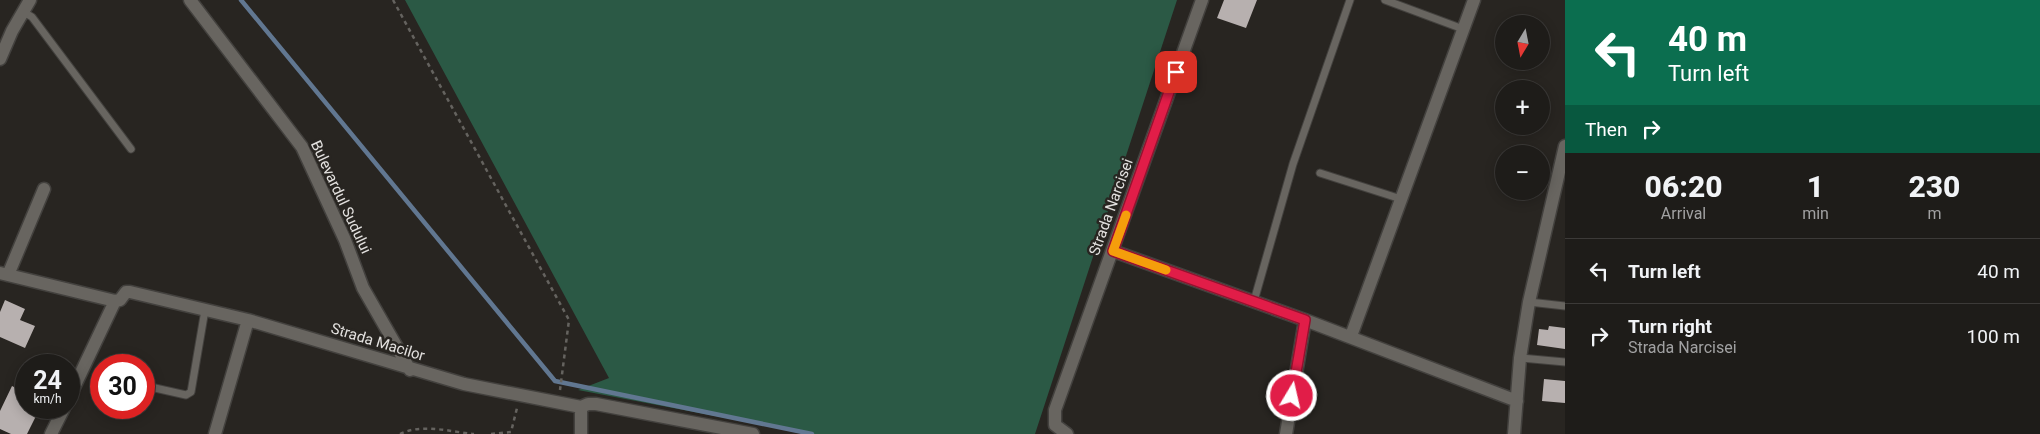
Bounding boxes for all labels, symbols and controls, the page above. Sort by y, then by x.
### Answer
north arrow [1495,15,1550,70]
map controls [1495,15,1550,200]
text: 40 m [1668,19,1747,60]
icon: left [1585,20,1650,85]
pin [1155,51,1197,93]
icon: arrive [1162,58,1190,86]
text: Turn left [1668,61,1749,86]
button: + [1495,80,1550,135]
icon: right [1637,115,1665,143]
text: Then [1585,118,1627,141]
street label: Bulevardul Sudului [307,137,375,257]
button: − [1495,145,1550,200]
street label: Strada Narcisei [1085,156,1137,258]
text: 06:20 [1645,169,1723,204]
text: 1 [1807,169,1824,204]
text: 230 [1908,169,1960,204]
text: Arrival [1661,204,1706,223]
text: min [1802,204,1829,223]
text: m [1927,204,1941,223]
icon: left [1585,257,1613,285]
text: Turn left [1628,260,1701,283]
text: 40 m [1977,260,2020,283]
text: Turn right [1628,315,1712,338]
street label: Strada Macilor [329,319,427,365]
icon: right [1585,322,1613,350]
text: 100 m [1967,325,2020,348]
text: Strada Narcisei [1628,338,1737,357]
speed limit sign: 30 [90,354,155,419]
text: 24 [33,366,62,395]
position arrow [1265,369,1317,421]
text: km/h [33,392,62,406]

